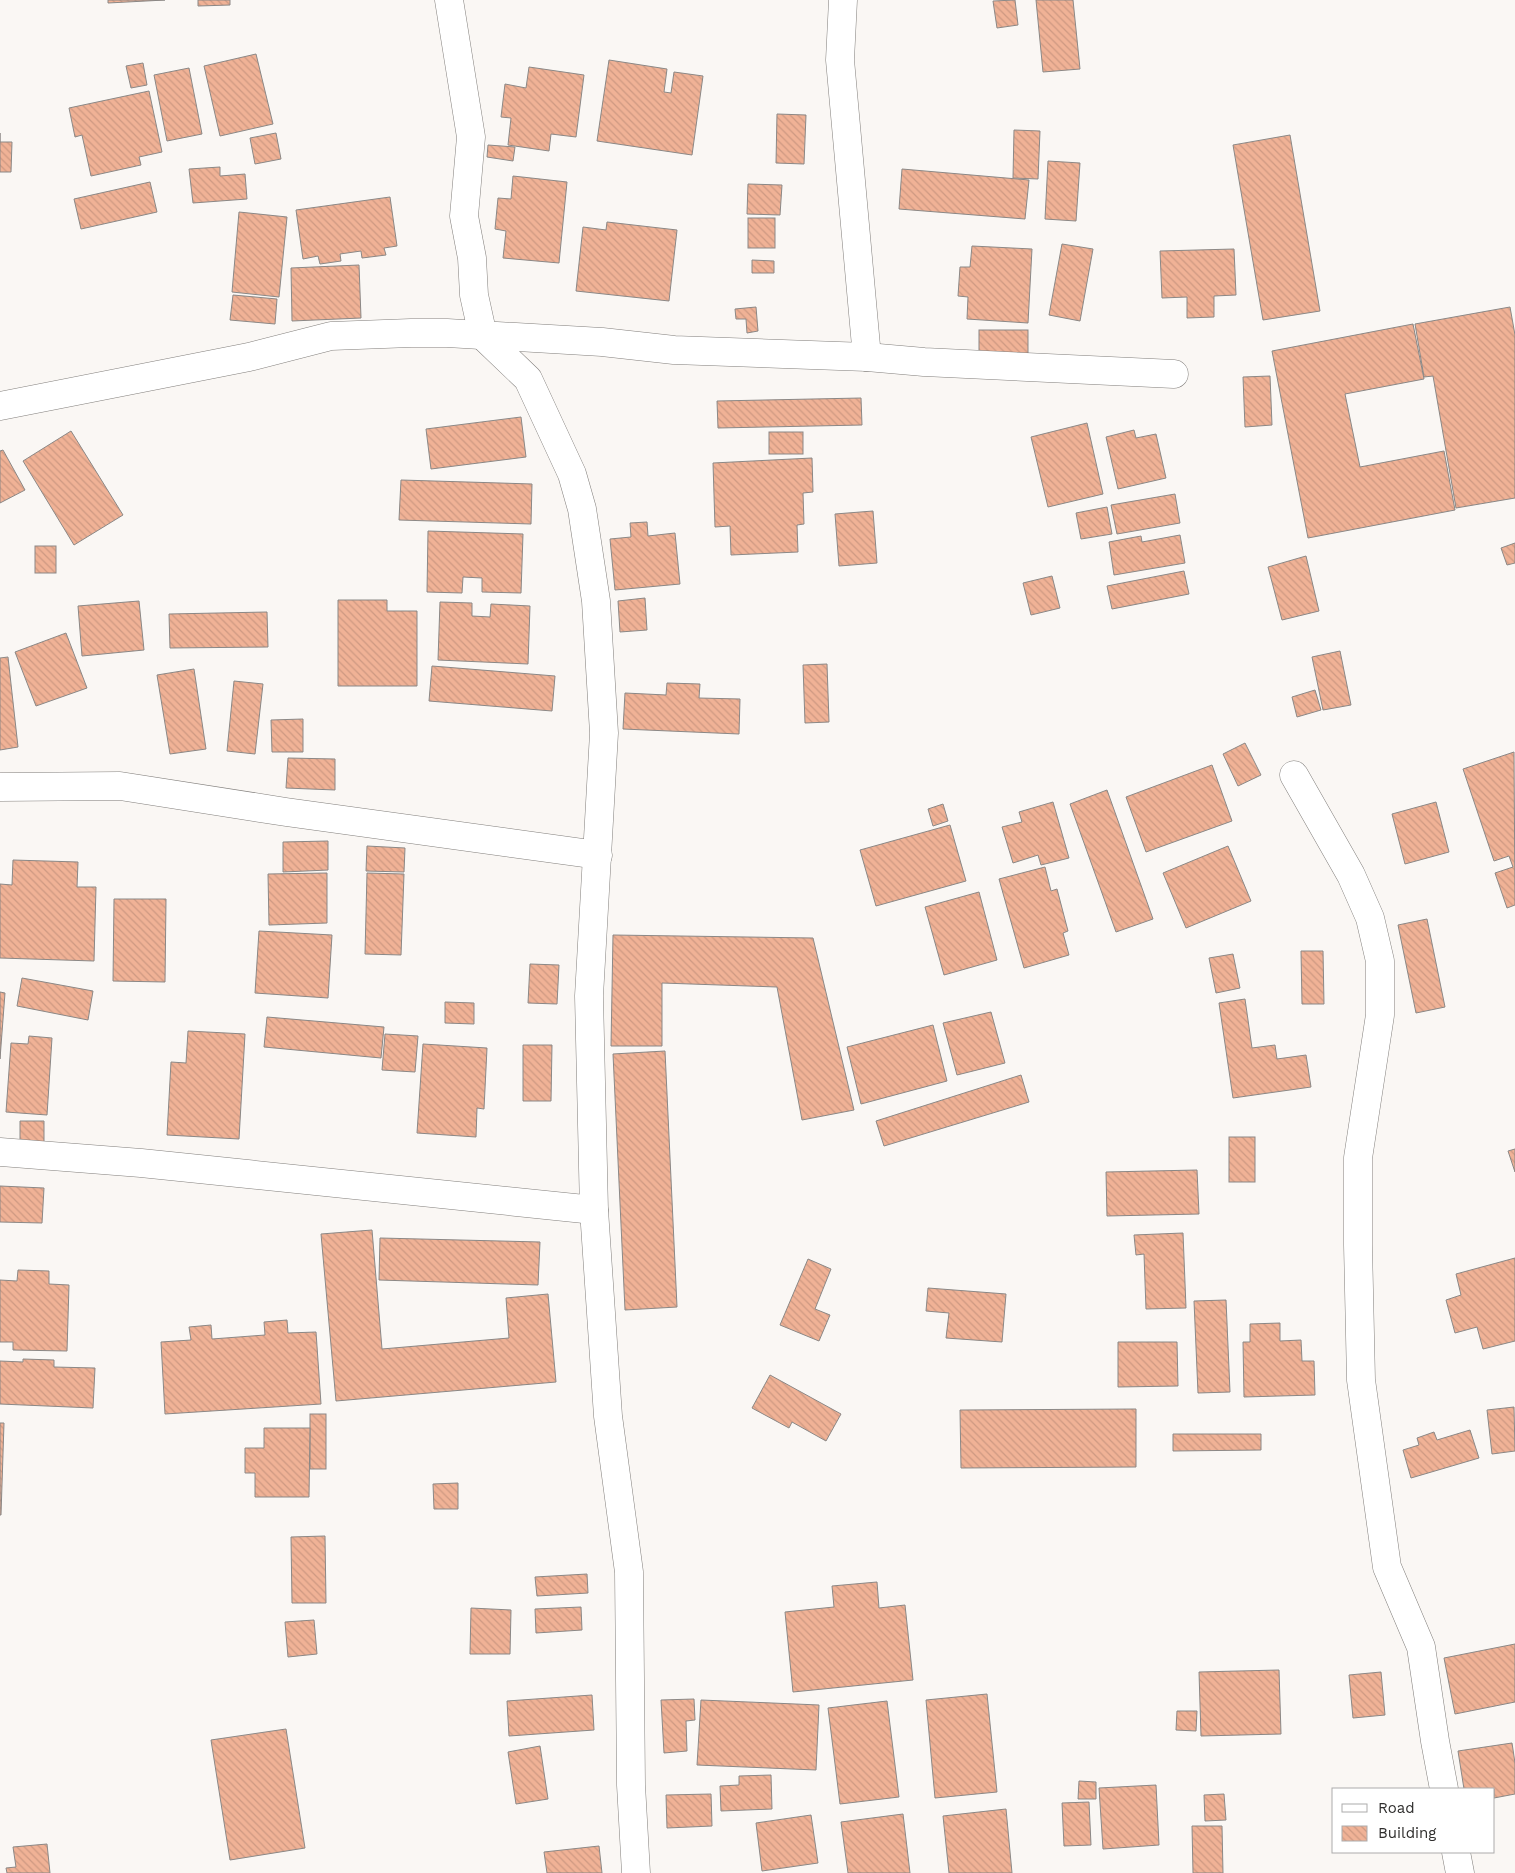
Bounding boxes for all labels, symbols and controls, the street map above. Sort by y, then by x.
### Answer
legend [1332,1788,1495,1853]
text: Road [1378,1799,1415,1817]
text: Building [1378,1824,1436,1842]

